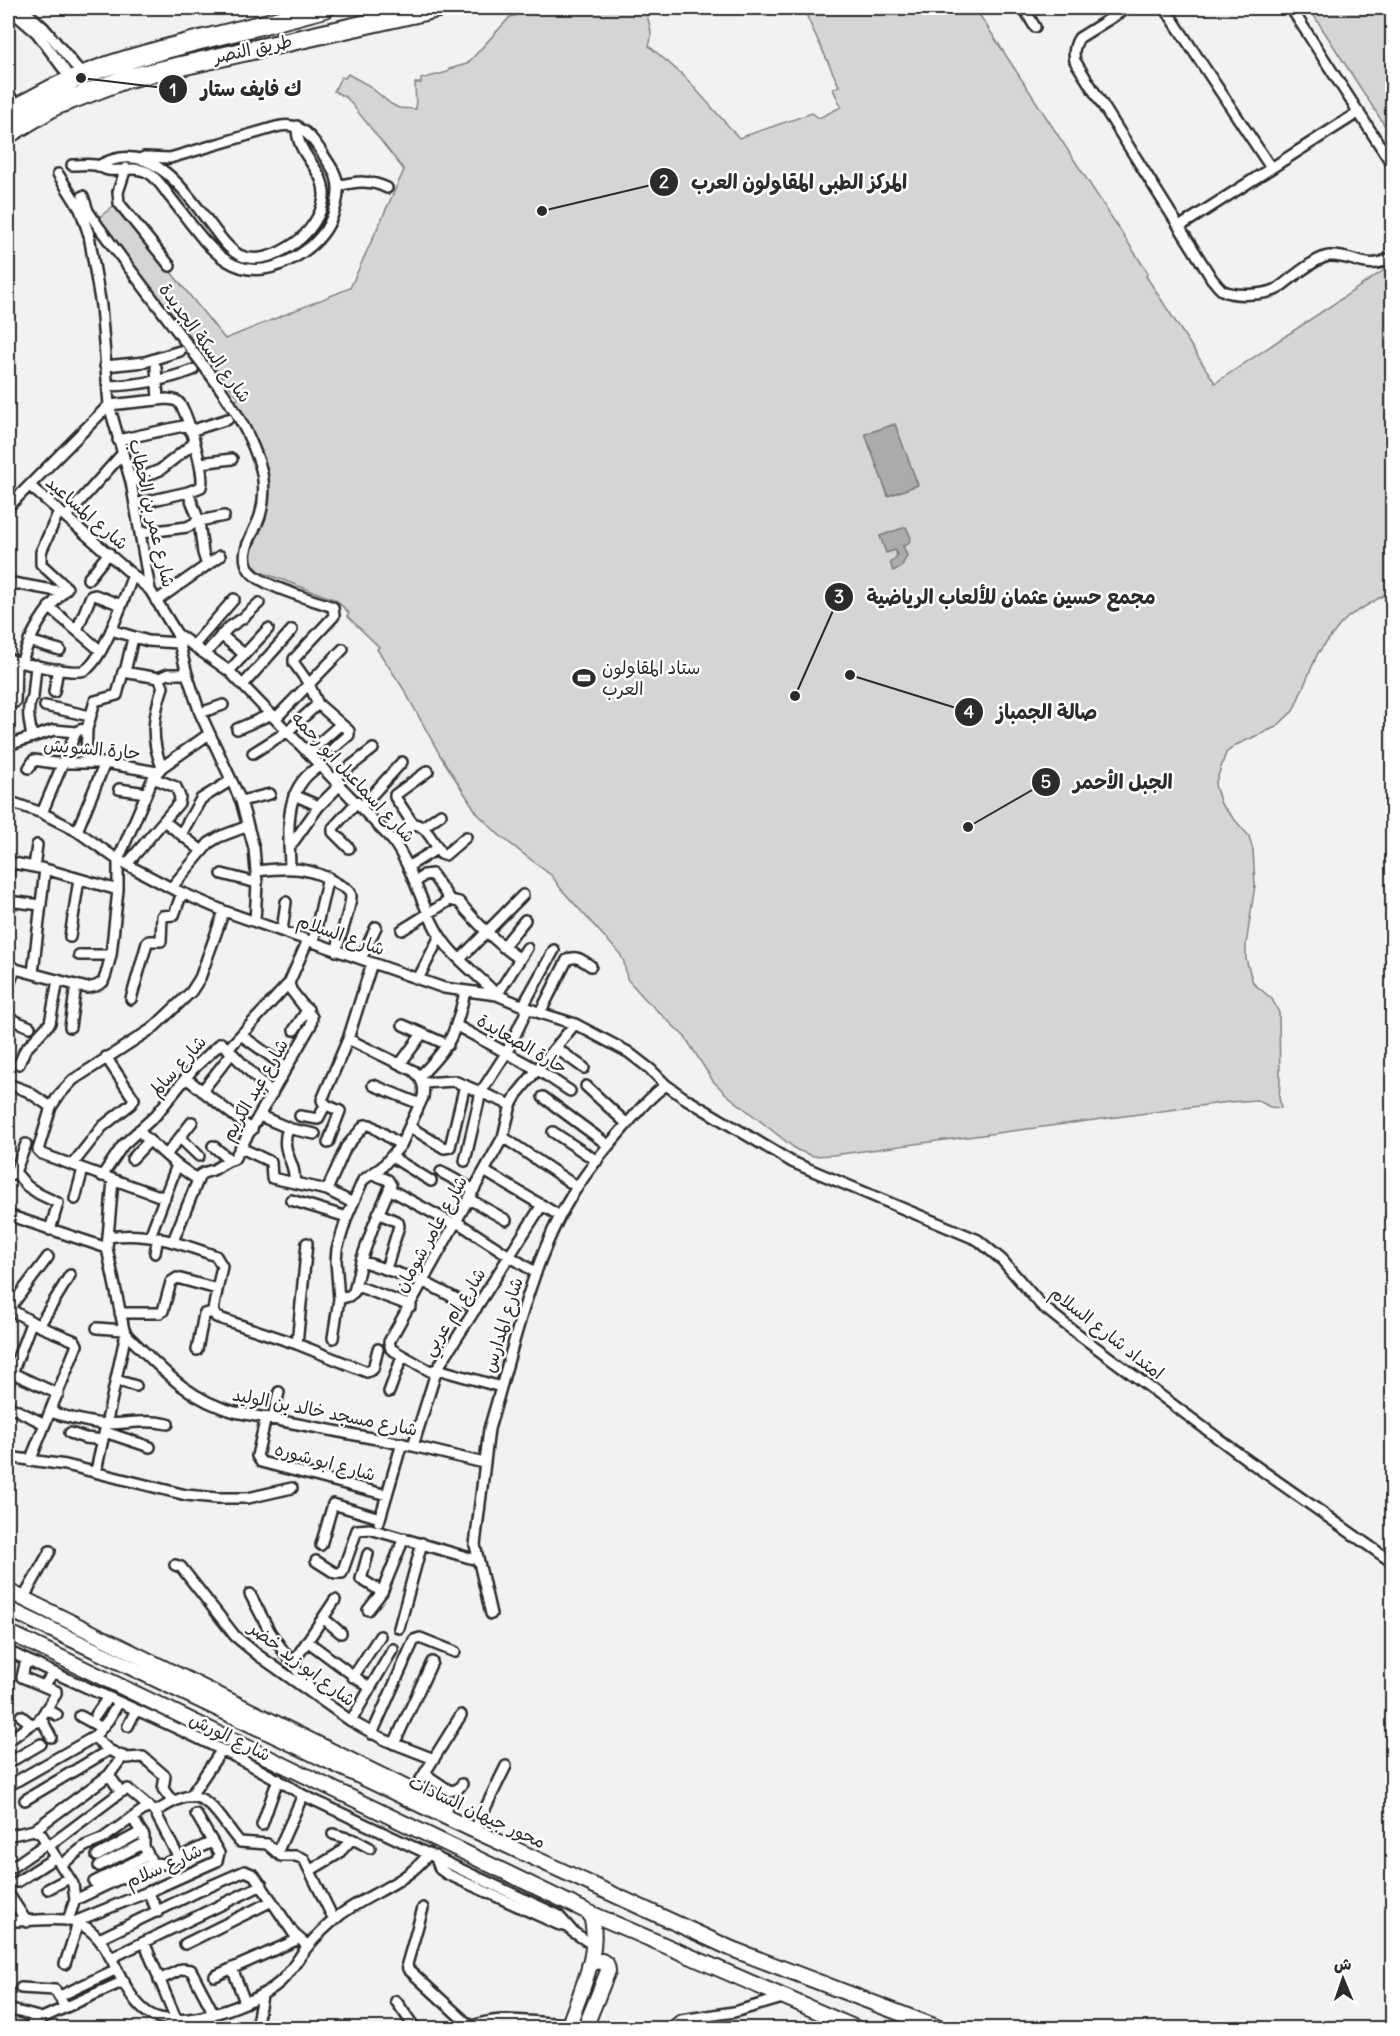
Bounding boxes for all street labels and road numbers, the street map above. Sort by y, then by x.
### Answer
street label: طريق النصر [210,29,294,68]
street label: شارع السكة الجديدة [153,278,257,408]
street label: شارع عمر بن الخطاب [123,436,181,590]
street label: شارع المساعيد [41,471,133,555]
street label: شارع اسماعيل ابو رحمه [286,706,420,848]
street label: حارة الشويش [43,733,141,764]
street label: شارع السلام [293,909,388,963]
street label: حارة الصعايدة [473,1008,572,1079]
street label: شارع سالم [144,1030,213,1103]
street label: شارع عبد الكريم [216,1034,296,1147]
street label: شارع عامر شومان [389,1171,473,1297]
street label: شارع ام عربي [417,1263,495,1363]
street label: شارع المدارس [477,1274,529,1376]
street label: امتداد شارع السلام [1044,1281,1169,1387]
street label: شارع مسجد خالد بن الوليد [230,1382,420,1442]
street label: شارع ابو شوره [272,1437,378,1487]
street label: شارع ابو زيد خضر [242,1615,360,1712]
street label: شارع الورش [185,1707,275,1767]
street label: محور جيهان السادات [405,1770,549,1853]
street label: شارع سلام [122,1838,207,1895]

